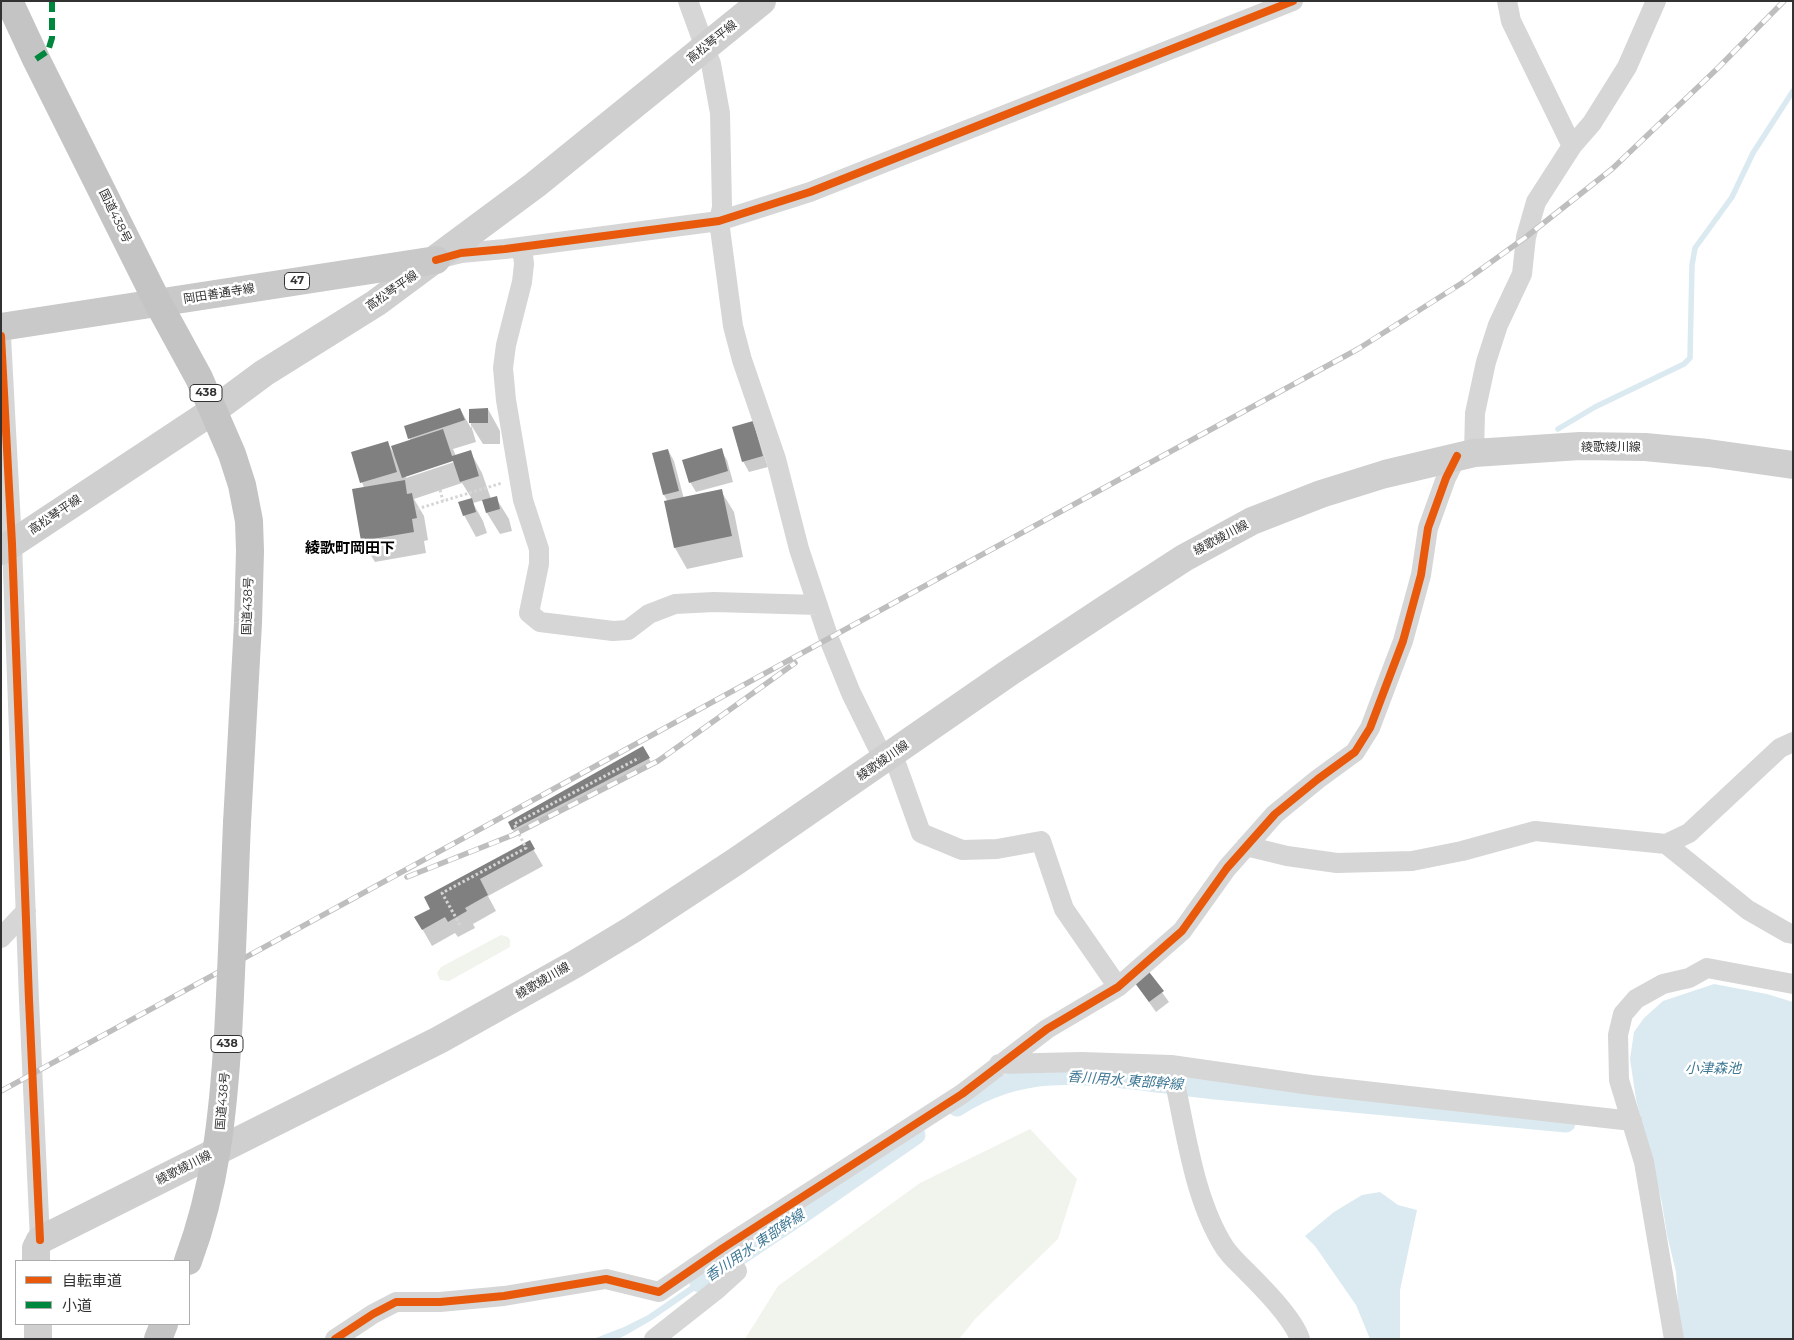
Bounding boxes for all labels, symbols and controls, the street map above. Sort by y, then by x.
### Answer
street label: 高松琴平線 [684,18,740,66]
street label: 国道438号 [96,187,134,245]
street label: 高松琴平線 [363,268,421,314]
road number: 47 [284,272,310,290]
street label: 岡田善通寺線 [182,281,256,307]
road number: 438 [190,384,222,402]
street label: 綾歌綾川線 [1581,440,1641,454]
street label: 高松琴平線 [26,492,84,538]
street label: 綾歌綾川線 [1191,518,1251,558]
district label: 綾歌町岡田下 [305,540,395,558]
street label: 国道438号 [240,577,256,635]
street label: 綾歌綾川線 [854,738,912,784]
street label: 綾歌綾川線 [513,960,573,1002]
road number: 438 [211,1036,243,1052]
water label: 小津森池 [1685,1061,1741,1077]
water label: 香川用水 東部幹線 [1067,1069,1183,1093]
street label: 国道438号 [213,1071,233,1131]
street label: 綾歌綾川線 [154,1148,214,1188]
water label: 香川用水 東部幹線 [702,1207,808,1285]
legend [15,1260,190,1325]
text: 自転車道 [62,1271,122,1290]
text: 小道 [62,1296,92,1315]

